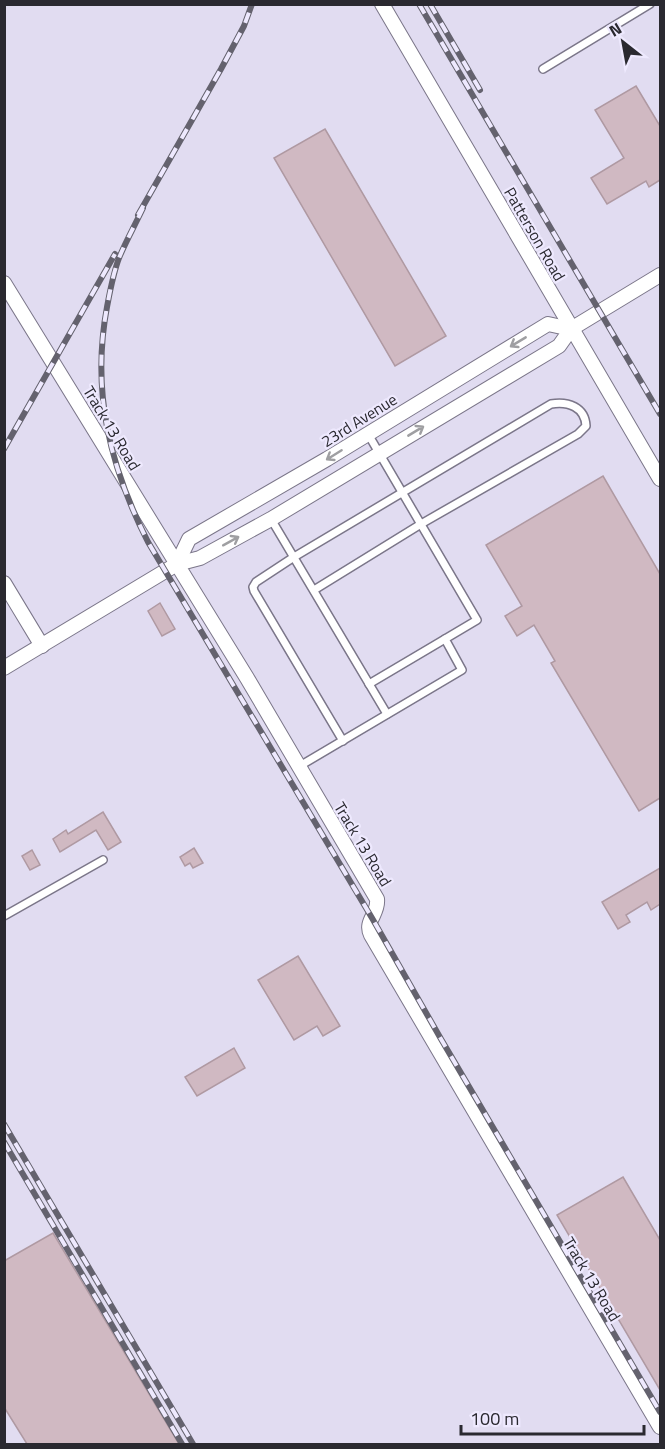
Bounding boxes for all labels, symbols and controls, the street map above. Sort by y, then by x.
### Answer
north arrow [593,12,653,72]
text: N [604,16,626,42]
street label: Patterson Road [498,183,572,285]
one-way arrow [510,337,527,349]
street label: Track 13 Road [77,381,147,475]
street label: 23rd Avenue [316,387,402,453]
one-way arrow [407,424,424,436]
one-way arrow [326,449,343,461]
one-way arrow [221,535,239,546]
street label: Track 13 Road [328,797,398,891]
street label: Track 13 Road [557,1232,627,1326]
scale bar [461,1398,644,1436]
text: 100 m [470,1405,519,1432]

